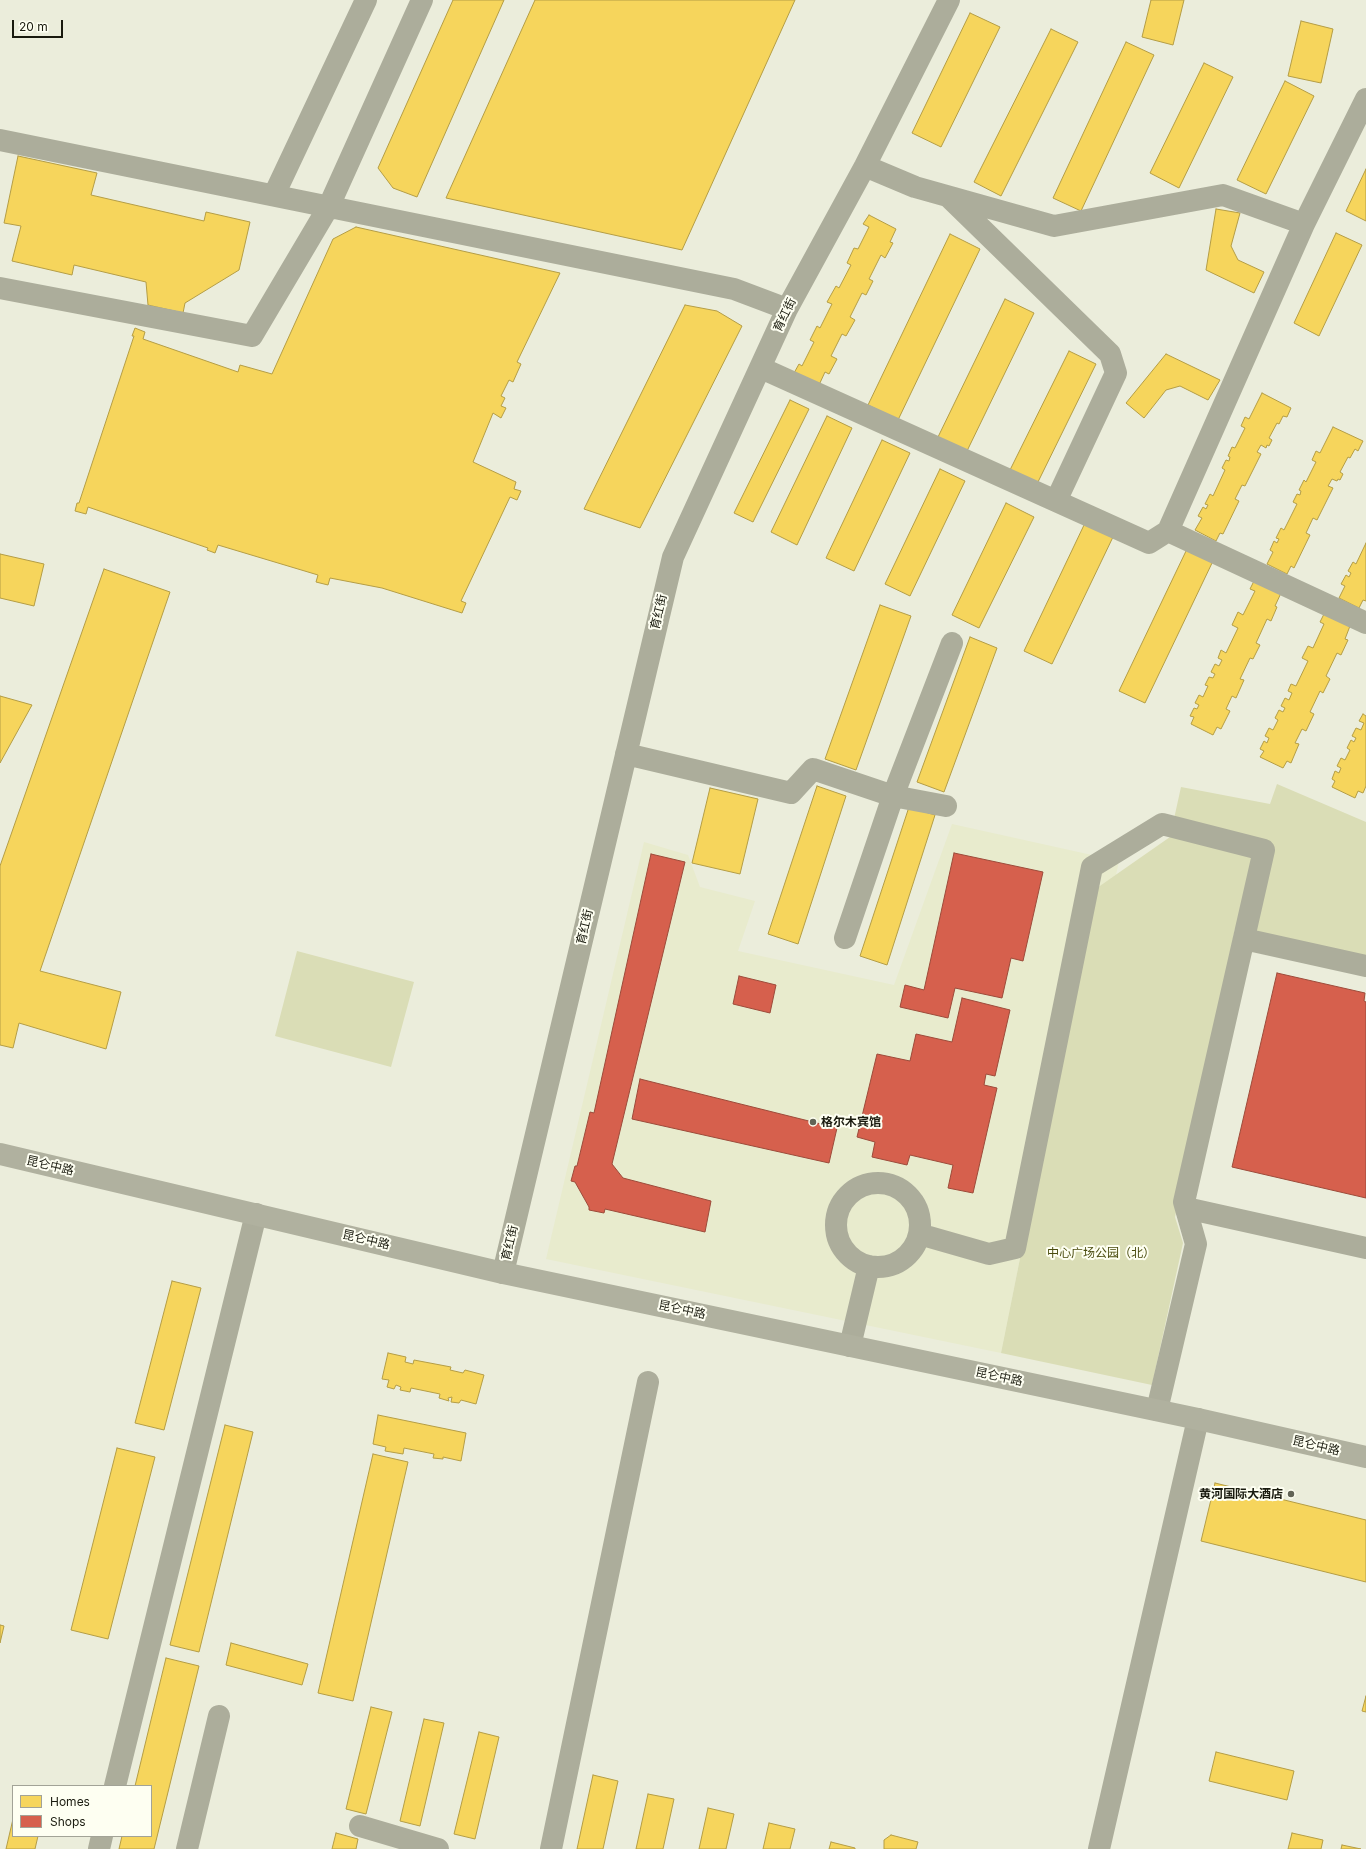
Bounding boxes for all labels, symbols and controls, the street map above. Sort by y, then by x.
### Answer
scale bar [14,12,65,38]
text: 20 m [19,19,48,34]
street label: 育红街 [771,296,799,334]
street label: 育红街 [648,593,670,631]
street label: 育红街 [574,908,596,946]
place label: 格尔木宾馆 [821,1115,881,1129]
marker: 格尔木宾馆 [808,1117,818,1127]
street label: 昆仑中路 [25,1154,75,1178]
street label: 育红街 [499,1224,521,1262]
street label: 昆仑中路 [341,1228,391,1252]
park label: 中心广场公园（北） [1047,1246,1155,1260]
street label: 昆仑中路 [657,1298,707,1322]
street label: 昆仑中路 [974,1365,1024,1389]
street label: 昆仑中路 [1291,1434,1341,1458]
place label: 黄河国际大酒店 [1199,1487,1283,1501]
marker: 黄河国际大酒店 [1286,1489,1296,1499]
legend [12,1785,152,1837]
text: Homes [50,1794,90,1809]
text: Shops [50,1814,86,1829]

